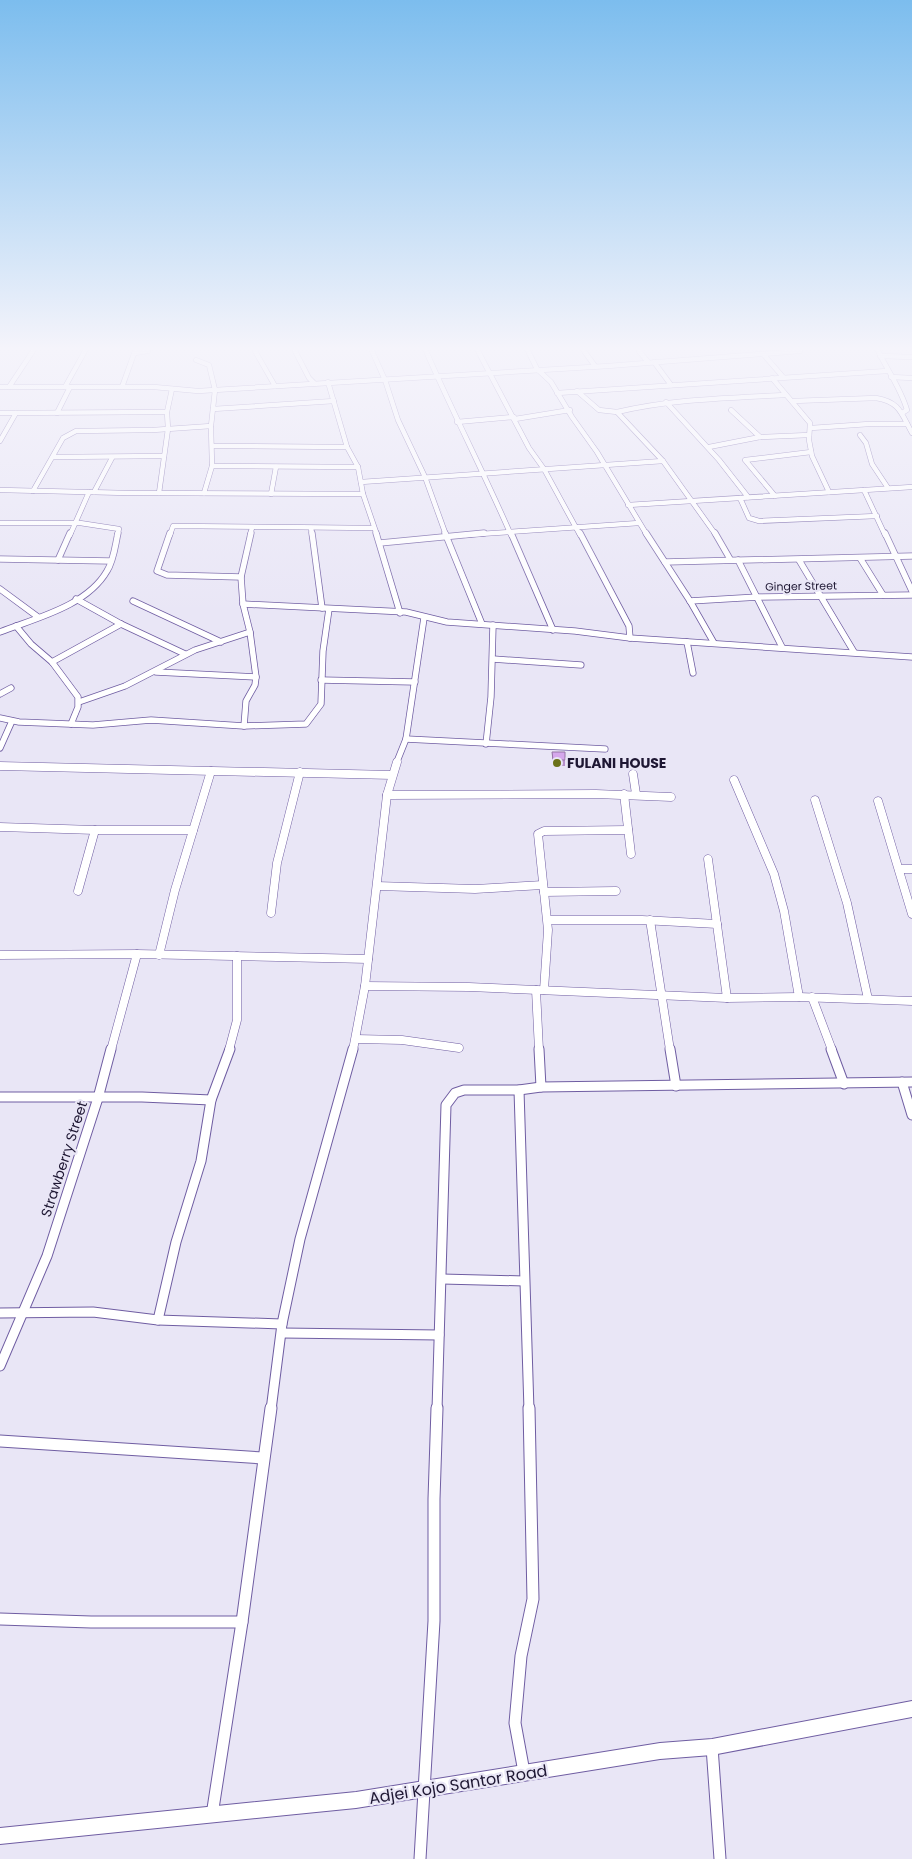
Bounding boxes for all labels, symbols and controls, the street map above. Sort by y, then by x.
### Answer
street label: Ginger Street [765,577,837,595]
place label: FULANI HOUSE [567,753,666,773]
marker: FULANI HOUSE [551,757,563,769]
street label: Strawberry Street [36,1099,92,1219]
street label: Adjei Kojo Santor Road [367,1759,549,1810]

